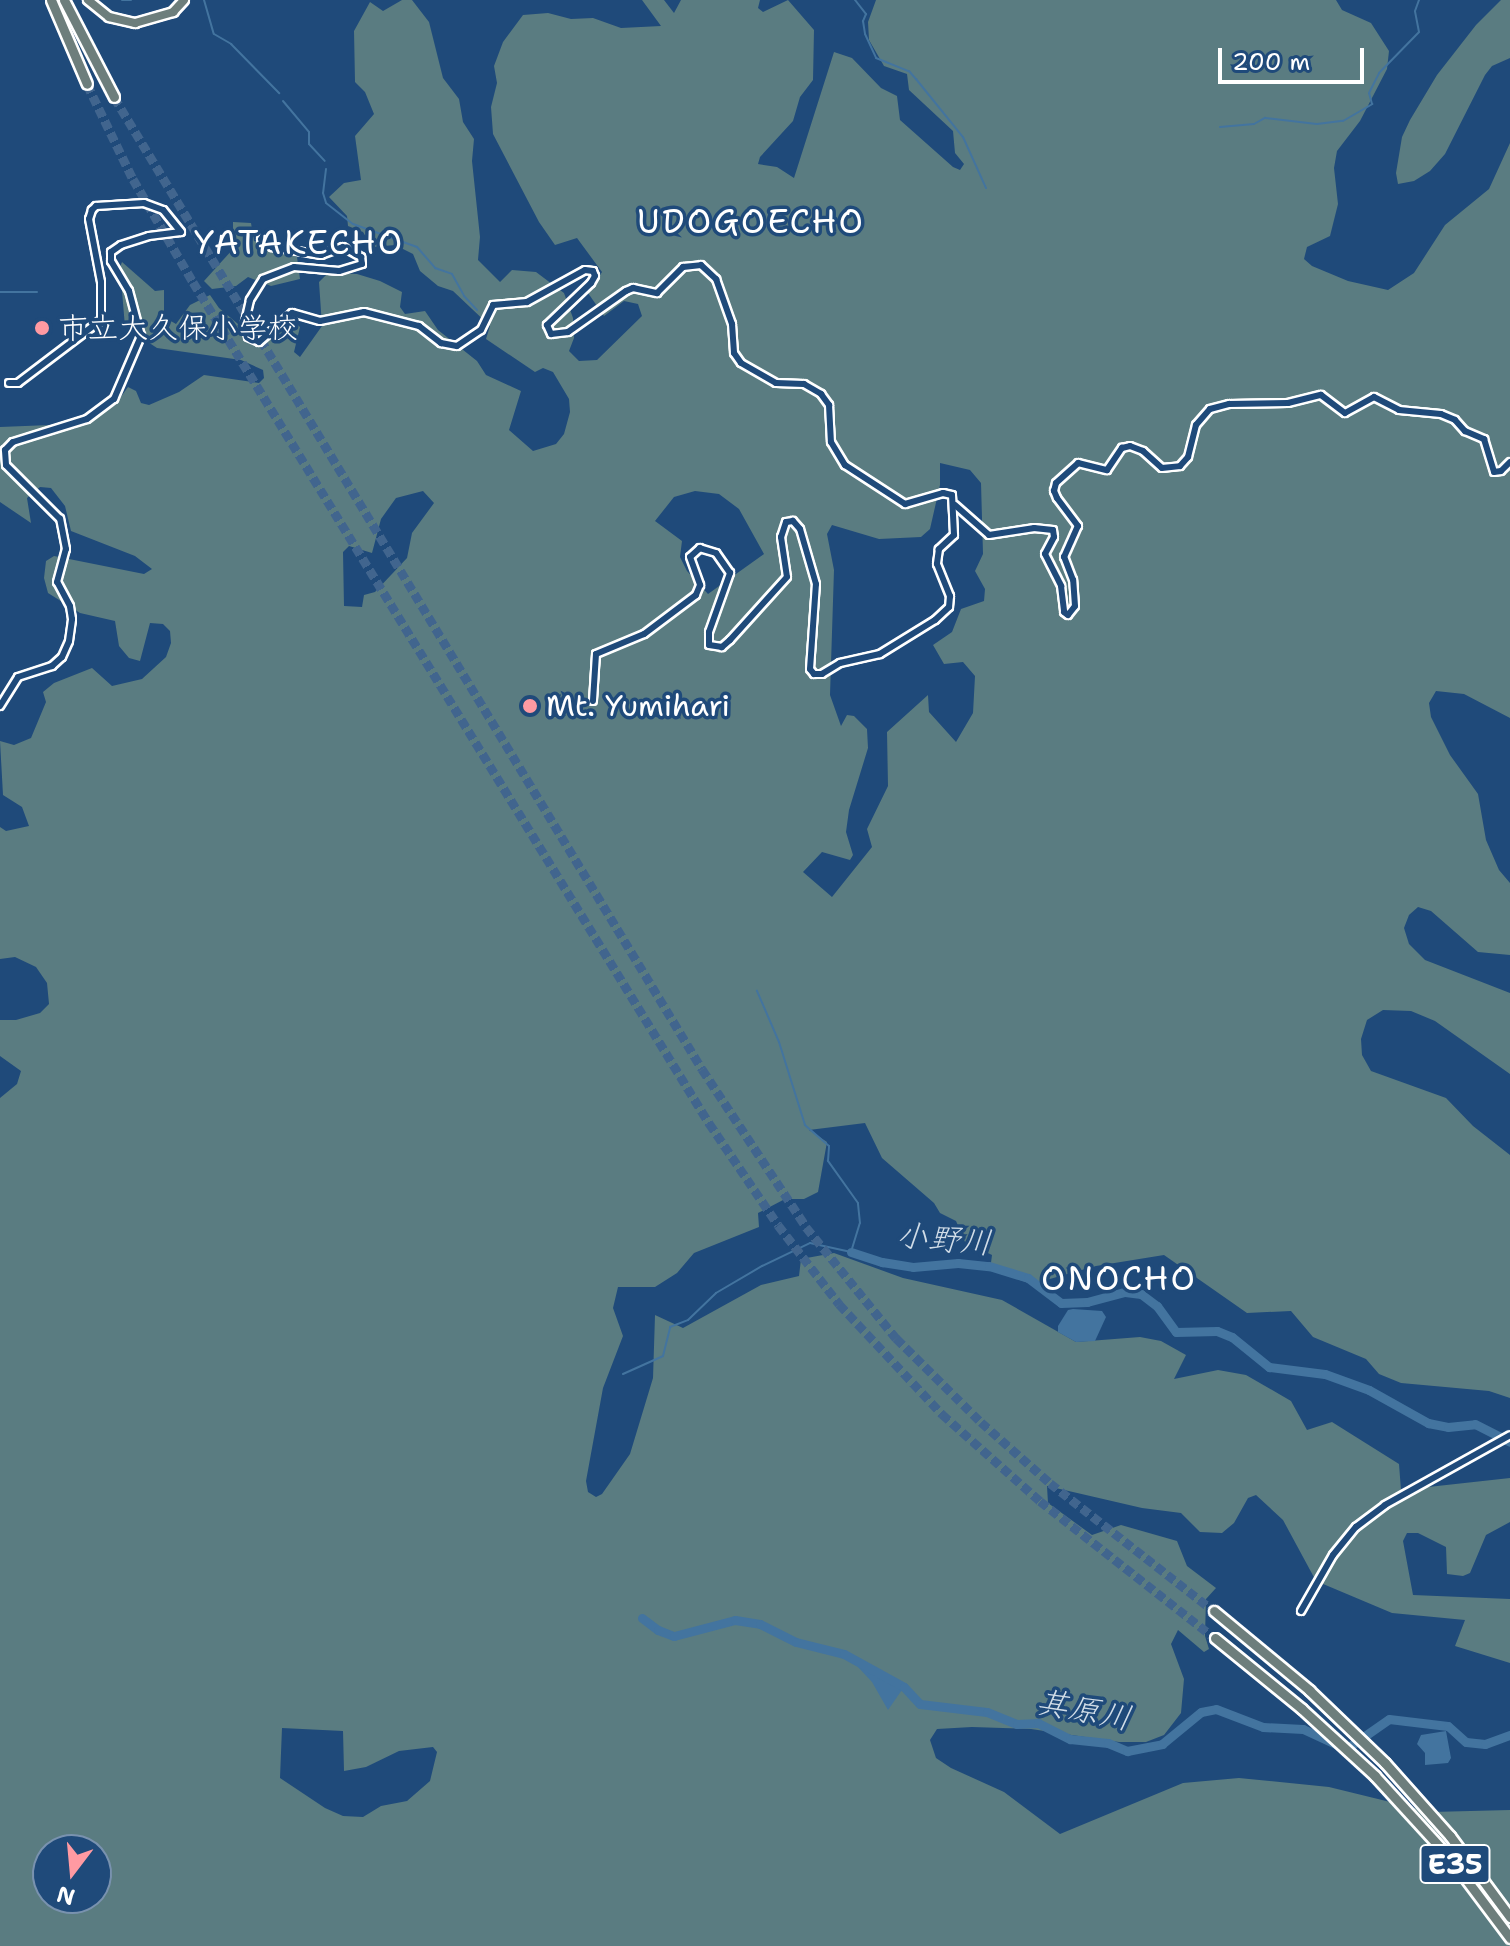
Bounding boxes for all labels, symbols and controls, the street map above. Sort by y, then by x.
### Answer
scale bar [1222,32,1368,82]
text: 200 m [1232,46,1310,78]
district label: UDOGOECHO [637,202,865,242]
district label: YATAKECHO [194,223,404,263]
place label: 市立大久保小学校 [58,310,298,346]
marker: 市立大久保小学校 [33,319,51,337]
place label: Mt. Yumihari [546,688,730,724]
marker: Mt. Yumihari [521,697,539,715]
water label: 小野川 [895,1216,993,1262]
district label: ONOCHO [1041,1259,1197,1299]
water label: 其原川 [1033,1682,1135,1738]
north arrow [32,1834,112,1914]
road number: E35 [1419,1840,1491,1888]
text: N [53,1879,78,1912]

